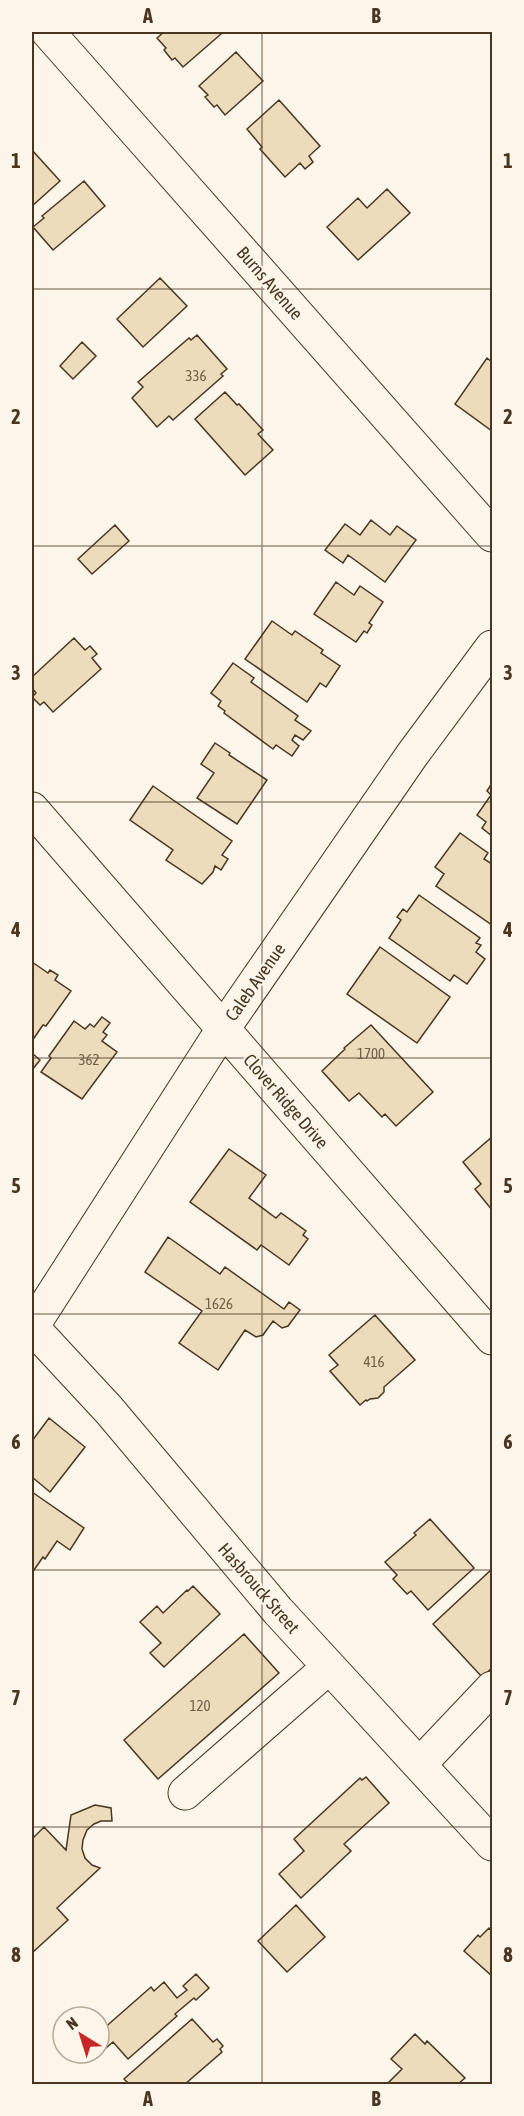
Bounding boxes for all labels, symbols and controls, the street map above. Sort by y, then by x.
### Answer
text: A [142,4,153,27]
text: B [371,4,381,27]
text: 1 [11,149,21,172]
text: 1 [503,149,513,172]
street label: Burns Avenue [233,242,307,324]
house number: 336 [185,367,207,384]
text: 2 [11,405,21,428]
text: 2 [503,405,513,428]
text: 3 [11,661,21,684]
text: 3 [503,661,513,684]
text: 4 [10,918,21,941]
text: 4 [502,918,513,941]
street label: Caleb Avenue [221,939,289,1025]
house number: 1700 [357,1045,385,1062]
street label: Clover Ridge Drive [239,1049,333,1153]
house number: 362 [78,1051,100,1068]
text: 5 [11,1174,21,1197]
text: 5 [503,1174,513,1197]
house number: 1626 [205,1295,233,1312]
house number: 416 [363,1353,385,1370]
text: 6 [11,1430,21,1453]
text: 6 [503,1430,513,1453]
street label: Hasbrouck Street [214,1539,304,1637]
text: 7 [11,1686,21,1709]
text: 7 [503,1686,513,1709]
house number: 120 [189,1697,211,1714]
text: 8 [11,1943,21,1966]
text: 8 [503,1943,513,1966]
north arrow [51,2005,111,2065]
text: N [62,2013,81,2033]
text: A [142,2087,153,2110]
text: B [371,2087,381,2110]

